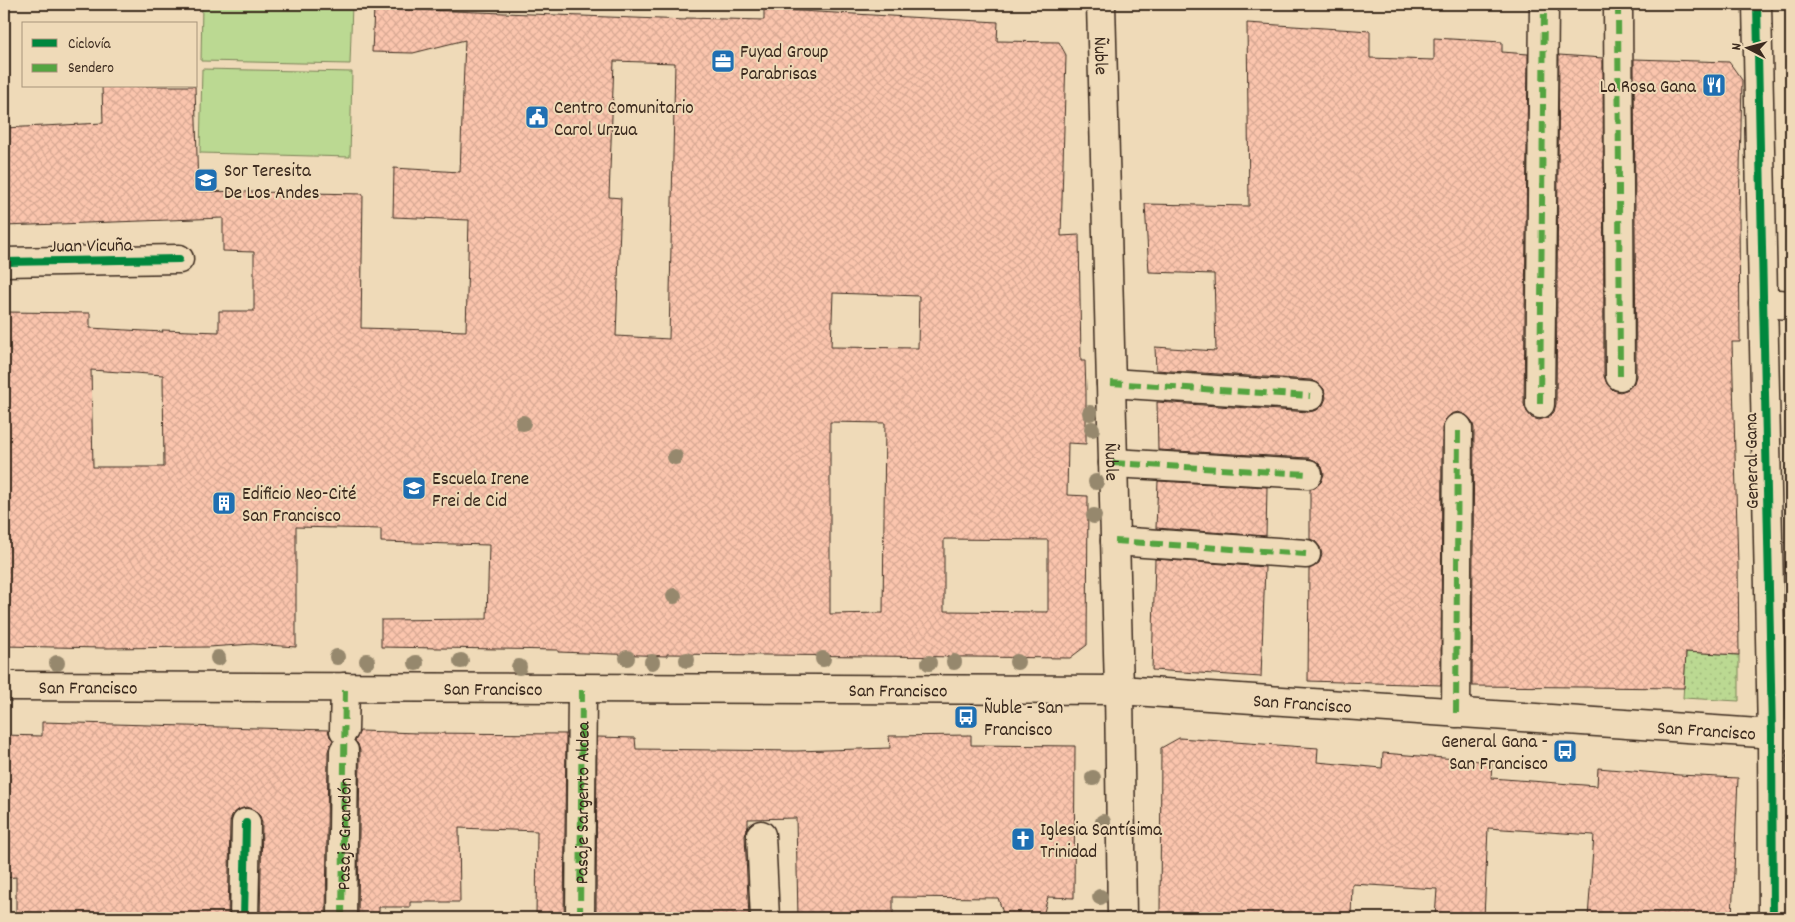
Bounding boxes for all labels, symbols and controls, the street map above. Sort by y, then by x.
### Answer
legend [22,22,198,88]
north arrow [1722,22,1772,72]
text: Ciclovía [68,34,111,56]
street label: Ñuble [1085,37,1113,76]
place label: Fuyad Group Parabrisas [740,40,829,89]
text: N [1727,42,1747,51]
office icon: Fuyad Group Parabrisas [710,48,736,74]
text: Sendero [68,58,114,80]
restaurant icon: La Rosa Gana [1701,72,1727,98]
place label: La Rosa Gana [1600,75,1697,102]
place label: Centro Comunitario Carol Urzua [554,96,694,145]
public building icon: Centro Comunitario Carol Urzua [524,104,550,130]
place label: Sor Teresita De Los Andes [224,159,320,208]
school or university icon: Sor Teresita De Los Andes [193,167,219,193]
street label: Juan Vicuña [49,233,134,262]
street label: General Gana [1739,412,1768,509]
street label: Ñuble [1096,443,1124,481]
place label: Escuela Irene Frei de Cid [432,467,529,516]
school or university icon: Escuela Irene Frei de Cid [401,475,427,501]
place label: Edificio Neo-Cité San Francisco [242,482,356,531]
building icon: Edificio Neo-Cité San Francisco [211,490,237,516]
street label: San Francisco [38,676,138,703]
street label: San Francisco [443,678,543,705]
street label: San Francisco [848,679,947,706]
street label: San Francisco [1252,689,1353,723]
place label: Ñuble - San Francisco [984,696,1063,745]
bus stop icon: Ñuble - San Francisco [953,704,979,730]
street label: San Francisco [1656,716,1757,750]
street label: Pasaje Sargento Aldea [570,720,599,885]
place label: General Gana - San Francisco [1441,730,1548,779]
bus stop icon: General Gana - San Francisco [1552,738,1578,764]
street label: Pasaje Grandón [332,778,361,891]
place label: Iglesia Santísima Trinidad [1040,818,1163,867]
church icon: Iglesia Santísima Trinidad [1010,826,1036,852]

